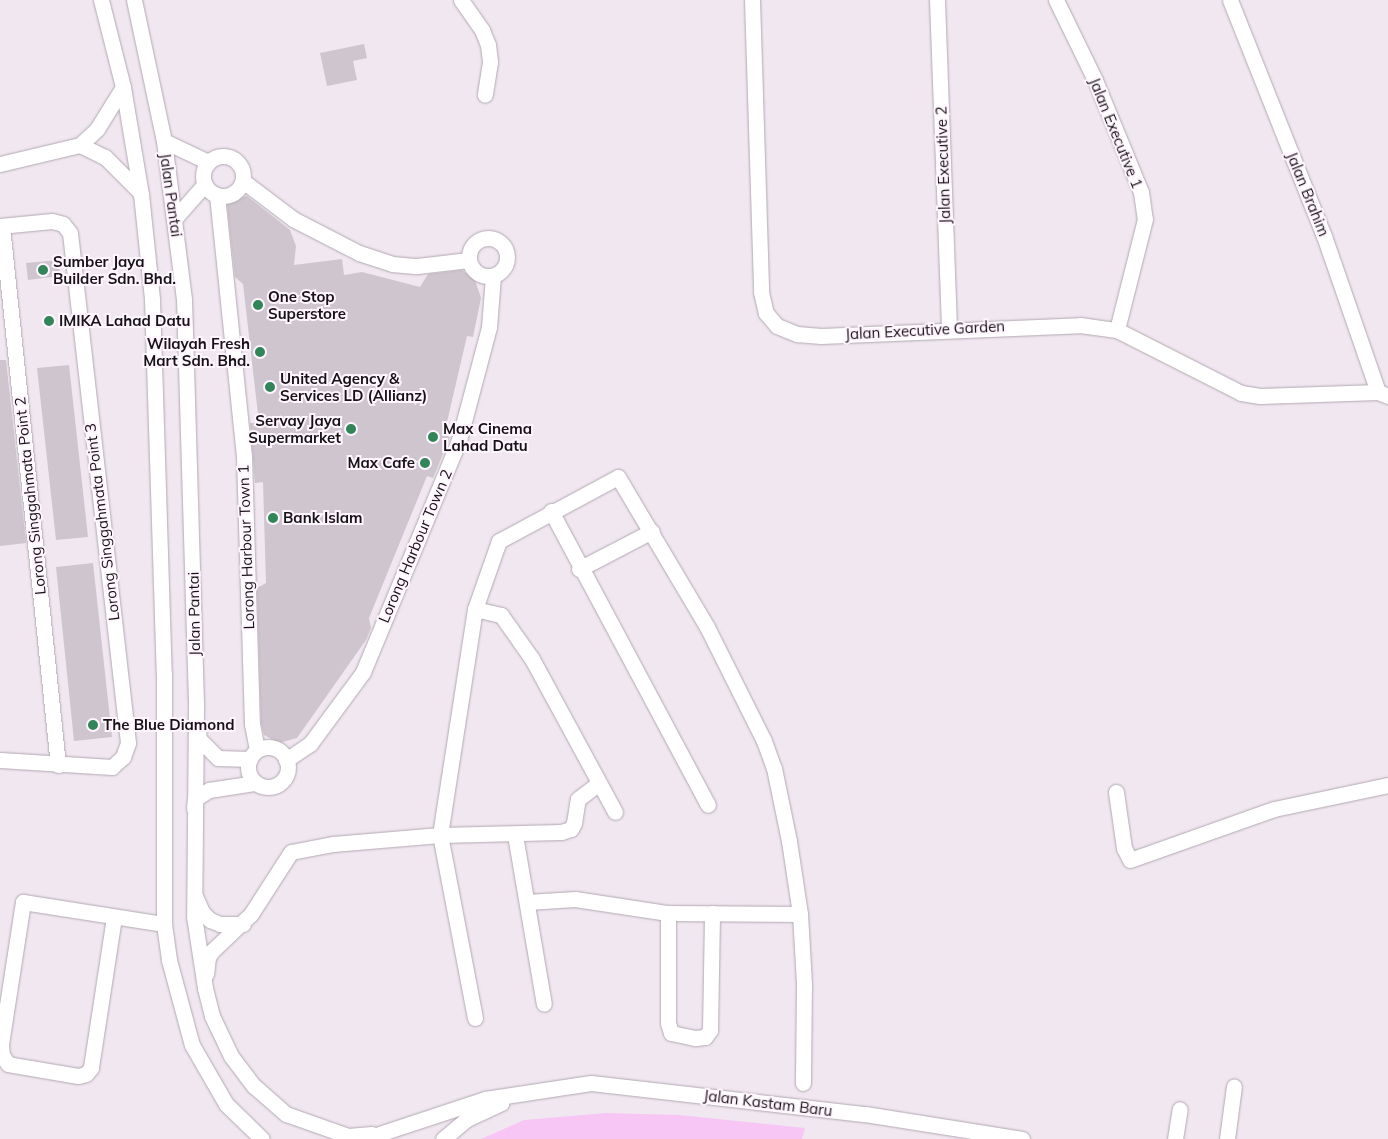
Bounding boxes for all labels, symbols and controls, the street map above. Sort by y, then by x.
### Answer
street label: Jalan Executive 1 [1086,75,1146,191]
street label: Jalan Executive 2 [932,106,954,224]
street label: Jalan Brahim [1283,149,1333,239]
street label: Jalan Pantai [156,152,186,238]
place label: Sumber Jaya Builder Sdn. Bhd. [53,252,176,287]
marker: Sumber Jaya Builder Sdn. Bhd. [37,264,49,276]
place label: One Stop Superstore [268,287,346,322]
marker: One Stop Superstore [252,299,264,311]
place label: IMIKA Lahad Datu [59,312,190,330]
marker: IMIKA Lahad Datu [43,315,55,327]
street label: Jalan Executive Garden [845,317,1005,343]
place label: Wilayah Fresh Mart Sdn. Bhd. [143,334,250,369]
marker: Wilayah Fresh Mart Sdn. Bhd. [254,346,266,358]
place label: United Agency & Services LD (Allianz) [280,369,427,404]
marker: United Agency & Services LD (Allianz) [264,381,276,393]
street label: Lorong Singgahmata Point 2 [11,396,49,596]
place label: Servay Jaya Supermarket [248,411,341,446]
place label: Max Cinema Lahad Datu [443,419,532,454]
street label: Lorong Singgahmata Point 3 [81,422,123,622]
marker: Servay Jaya Supermarket [345,423,357,435]
marker: Max Cinema Lahad Datu [427,431,439,443]
place label: Max Cafe [347,454,415,472]
marker: Max Cafe [419,457,431,469]
street label: Lorong Harbour Town 1 [234,464,258,630]
street label: Lorong Harbour Town 2 [374,467,456,625]
place label: Bank Islam [283,509,363,527]
marker: Bank Islam [267,512,279,524]
street label: Jalan Pantai [184,572,204,656]
place label: The Blue Diamond [103,716,235,734]
marker: The Blue Diamond [87,719,99,731]
street label: Jalan Kastam Baru [703,1086,833,1120]

